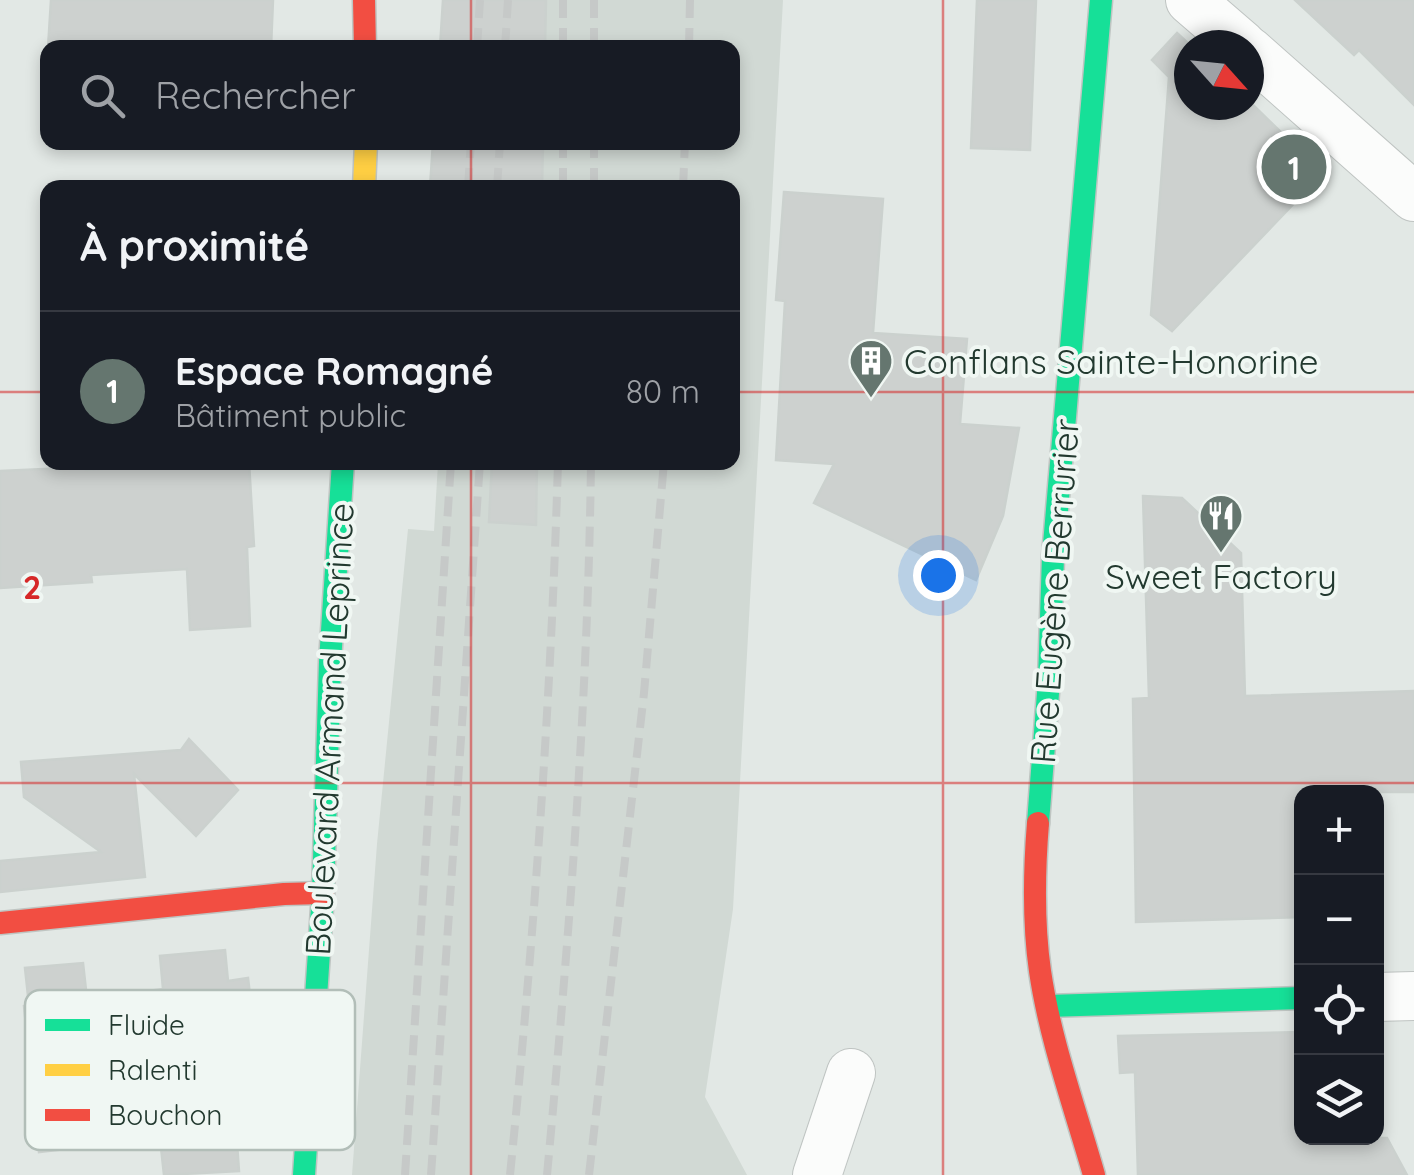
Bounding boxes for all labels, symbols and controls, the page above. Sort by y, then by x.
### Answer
north arrow [1174,30,1264,120]
search box [40,40,740,150]
icon: search [75,68,130,123]
text: Rechercher [155,71,356,119]
pin: 1 [1262,130,1326,204]
text: À proximité [80,219,309,272]
building icon: Conflans Sainte-Honorine [848,338,894,399]
place label: Conflans Sainte-Honorine [904,339,1319,383]
text: Espace Romagné [175,347,493,395]
text: 1 [106,371,119,411]
text: 80 m [626,371,700,411]
text: Bâtiment public [175,395,406,435]
street label: Rue Eugène Berrurier [1020,417,1088,765]
restaurant icon: Sweet Factory [1198,493,1244,554]
street label: Boulevard Armand Leprince [295,502,363,956]
your location [913,550,964,601]
place label: Sweet Factory [1105,554,1337,598]
text: 2 [23,567,41,607]
map controls [1294,785,1384,1145]
button: + [1294,785,1384,875]
button: − [1294,875,1384,965]
button: locate [1294,965,1384,1055]
legend [25,990,355,1150]
text: Fluide [108,1007,185,1042]
text: Ralenti [108,1052,198,1087]
button: layers [1294,1055,1384,1145]
text: Bouchon [108,1097,223,1132]

